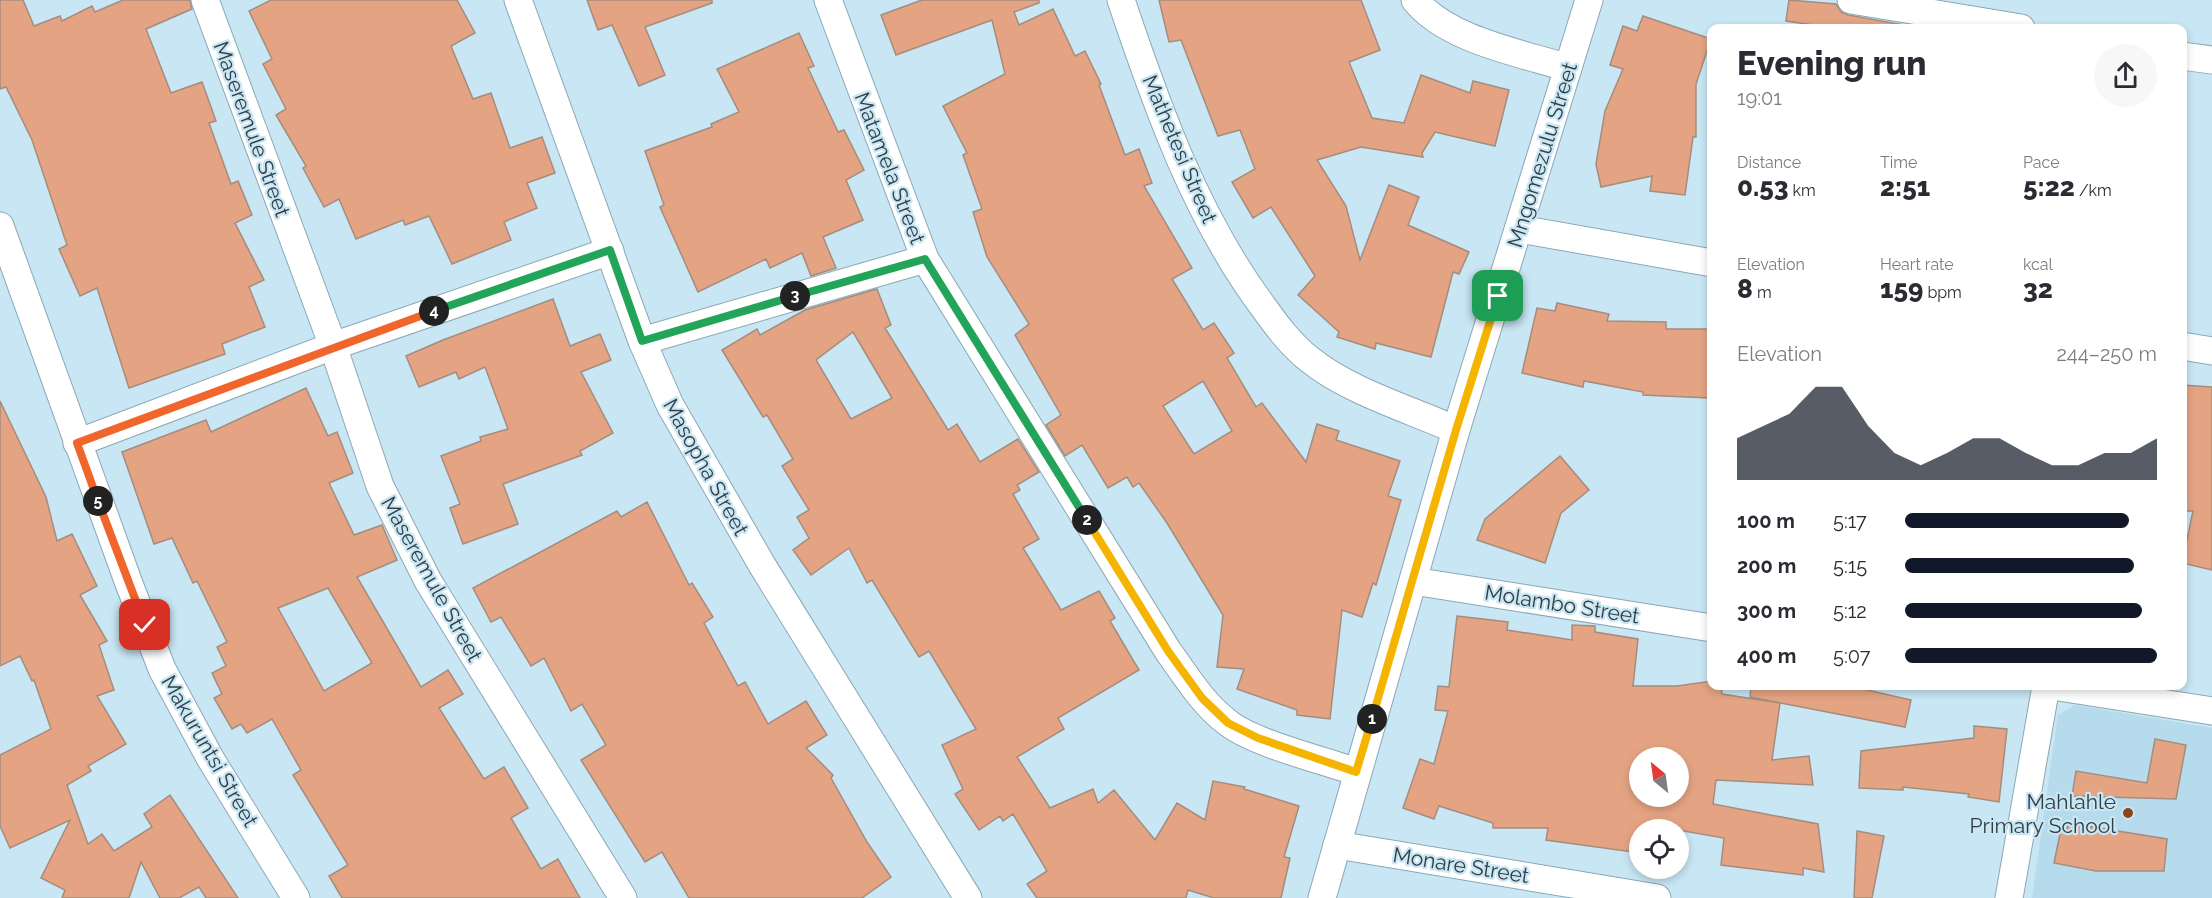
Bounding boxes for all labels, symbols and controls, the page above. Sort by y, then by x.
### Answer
street label: Maseremule Street [209,38,295,220]
text: Evening run [1737,44,1927,83]
button: share [2094,44,2157,107]
street label: Mngomezulu Street [1502,59,1582,251]
street label: Mathetesi Street [1137,71,1223,227]
text: 19:01 [1737,86,1782,110]
street label: Matamela Street [850,89,930,247]
text: Distance [1737,153,1801,172]
text: Time [1880,153,1917,172]
text: Pace [2023,153,2060,172]
text: 0.53 [1737,172,1788,202]
text: 2:51 [1880,172,1930,202]
text: 5:22 [2023,172,2075,202]
text: km [1788,181,1816,200]
text: /km [2075,181,2112,200]
text: Elevation [1737,255,1805,274]
text: Heart rate [1880,255,1954,274]
text: kcal [2023,255,2053,274]
pin [1472,270,1523,321]
text: 8 [1737,274,1753,304]
text: 159 [1880,274,1923,304]
text: 32 [2023,274,2053,304]
icon: arrive [1481,279,1514,312]
pin: 3 [780,281,810,311]
text: m [1753,283,1772,302]
text: bpm [1923,283,1962,302]
text: 3 [791,286,799,305]
pin: 4 [419,296,449,326]
text: 4 [429,301,439,320]
text: Elevation [1737,342,1822,366]
text: 244–250 m [2056,342,2157,366]
street label: Masopha Street [658,394,754,540]
pin: 5 [83,486,113,516]
text: 5 [94,491,102,510]
street label: Maseremule Street [376,492,488,666]
pin: 2 [1072,505,1102,535]
text: 100 m [1737,509,1795,533]
text: 5:17 [1833,509,1867,533]
text: 2 [1082,510,1092,529]
text: 200 m [1737,554,1796,578]
text: 5:15 [1833,554,1867,578]
street label: Molambo Street [1483,579,1641,629]
pin [119,599,170,650]
text: 300 m [1737,599,1796,623]
text: 5:12 [1833,599,1867,623]
icon: check [128,608,161,641]
text: 400 m [1737,644,1796,668]
text: 5:07 [1833,644,1870,668]
street label: Makuruntsi Street [157,671,263,831]
pin: 1 [1357,704,1387,734]
text: 1 [1368,709,1376,728]
north arrow [1629,747,1689,807]
map controls [1629,747,1689,879]
place label: Mahlahle Primary School [1969,789,2116,838]
marker: Mahlahle Primary School [2121,806,2135,820]
button: locate [1629,819,1689,879]
street label: Monare Street [1391,842,1531,888]

